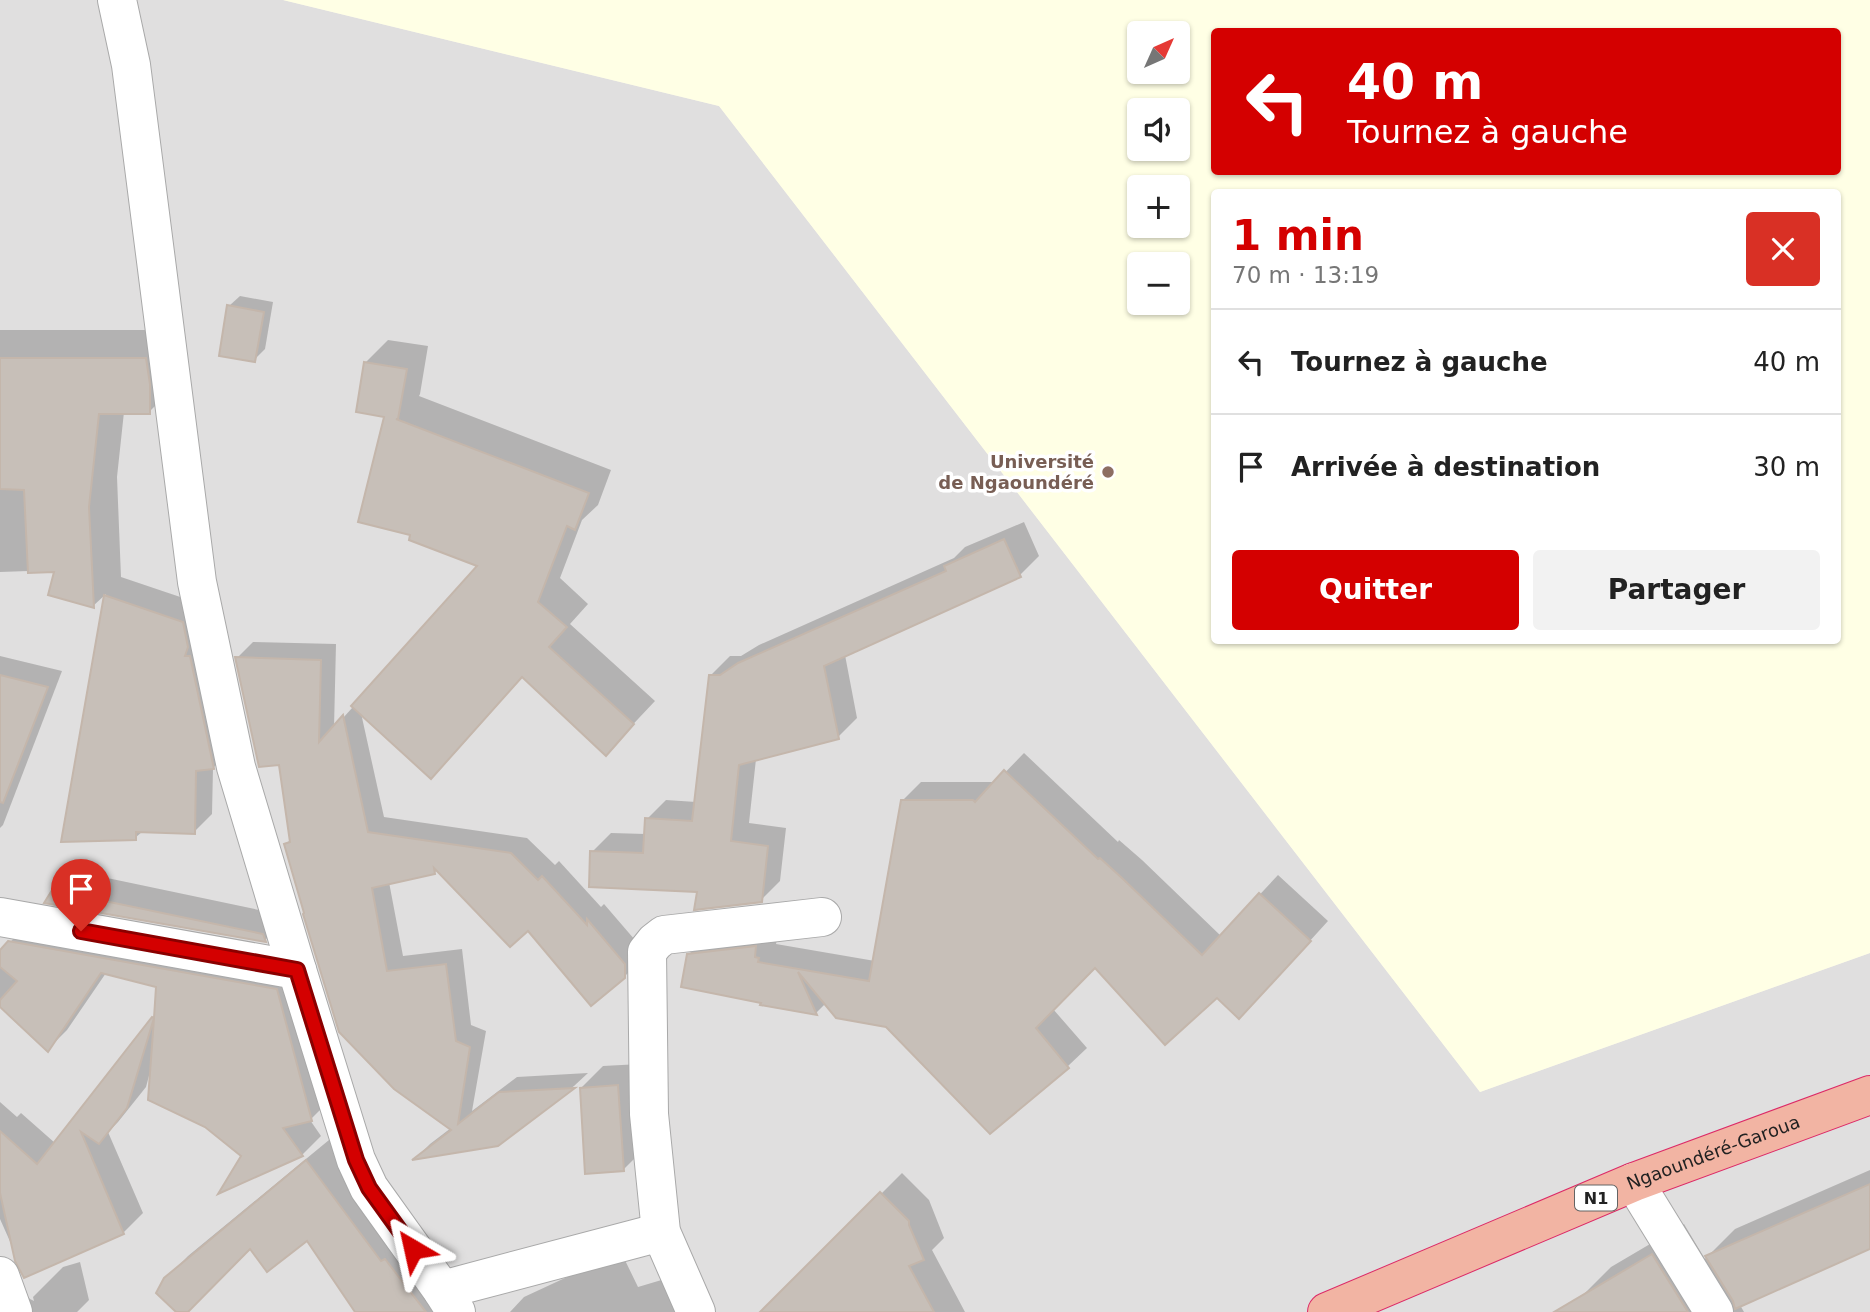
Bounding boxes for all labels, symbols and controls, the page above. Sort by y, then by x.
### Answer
north arrow [1127,21,1190,84]
map controls [1127,21,1190,315]
text: 40 m [1347,54,1483,111]
icon: left [1232,56,1323,147]
button: sound [1127,98,1190,161]
text: Tournez à gauche [1347,113,1628,151]
button: + [1127,175,1190,238]
text: 1 min [1232,211,1364,260]
button: close [1746,212,1820,286]
button: − [1127,252,1190,315]
text: 70 m · 13:19 [1232,262,1379,288]
icon: left [1232,343,1270,381]
text: Tournez à gauche [1291,347,1548,377]
text: 40 m [1753,347,1820,377]
icon: arrive [1232,448,1270,486]
place label: Université de Ngaoundéré [938,451,1094,493]
text: Arrivée à destination [1291,452,1600,482]
text: 30 m [1753,452,1820,482]
marker: Université de Ngaoundéré [1100,464,1116,480]
button: Quitter [1232,550,1519,630]
button: Partager [1533,550,1820,630]
pin [51,859,111,931]
icon: arrive [62,870,100,908]
street label: Ngaoundéré-Garoua [1623,1111,1803,1194]
road number: N1 [1575,1186,1617,1210]
position arrow [376,1212,450,1286]

